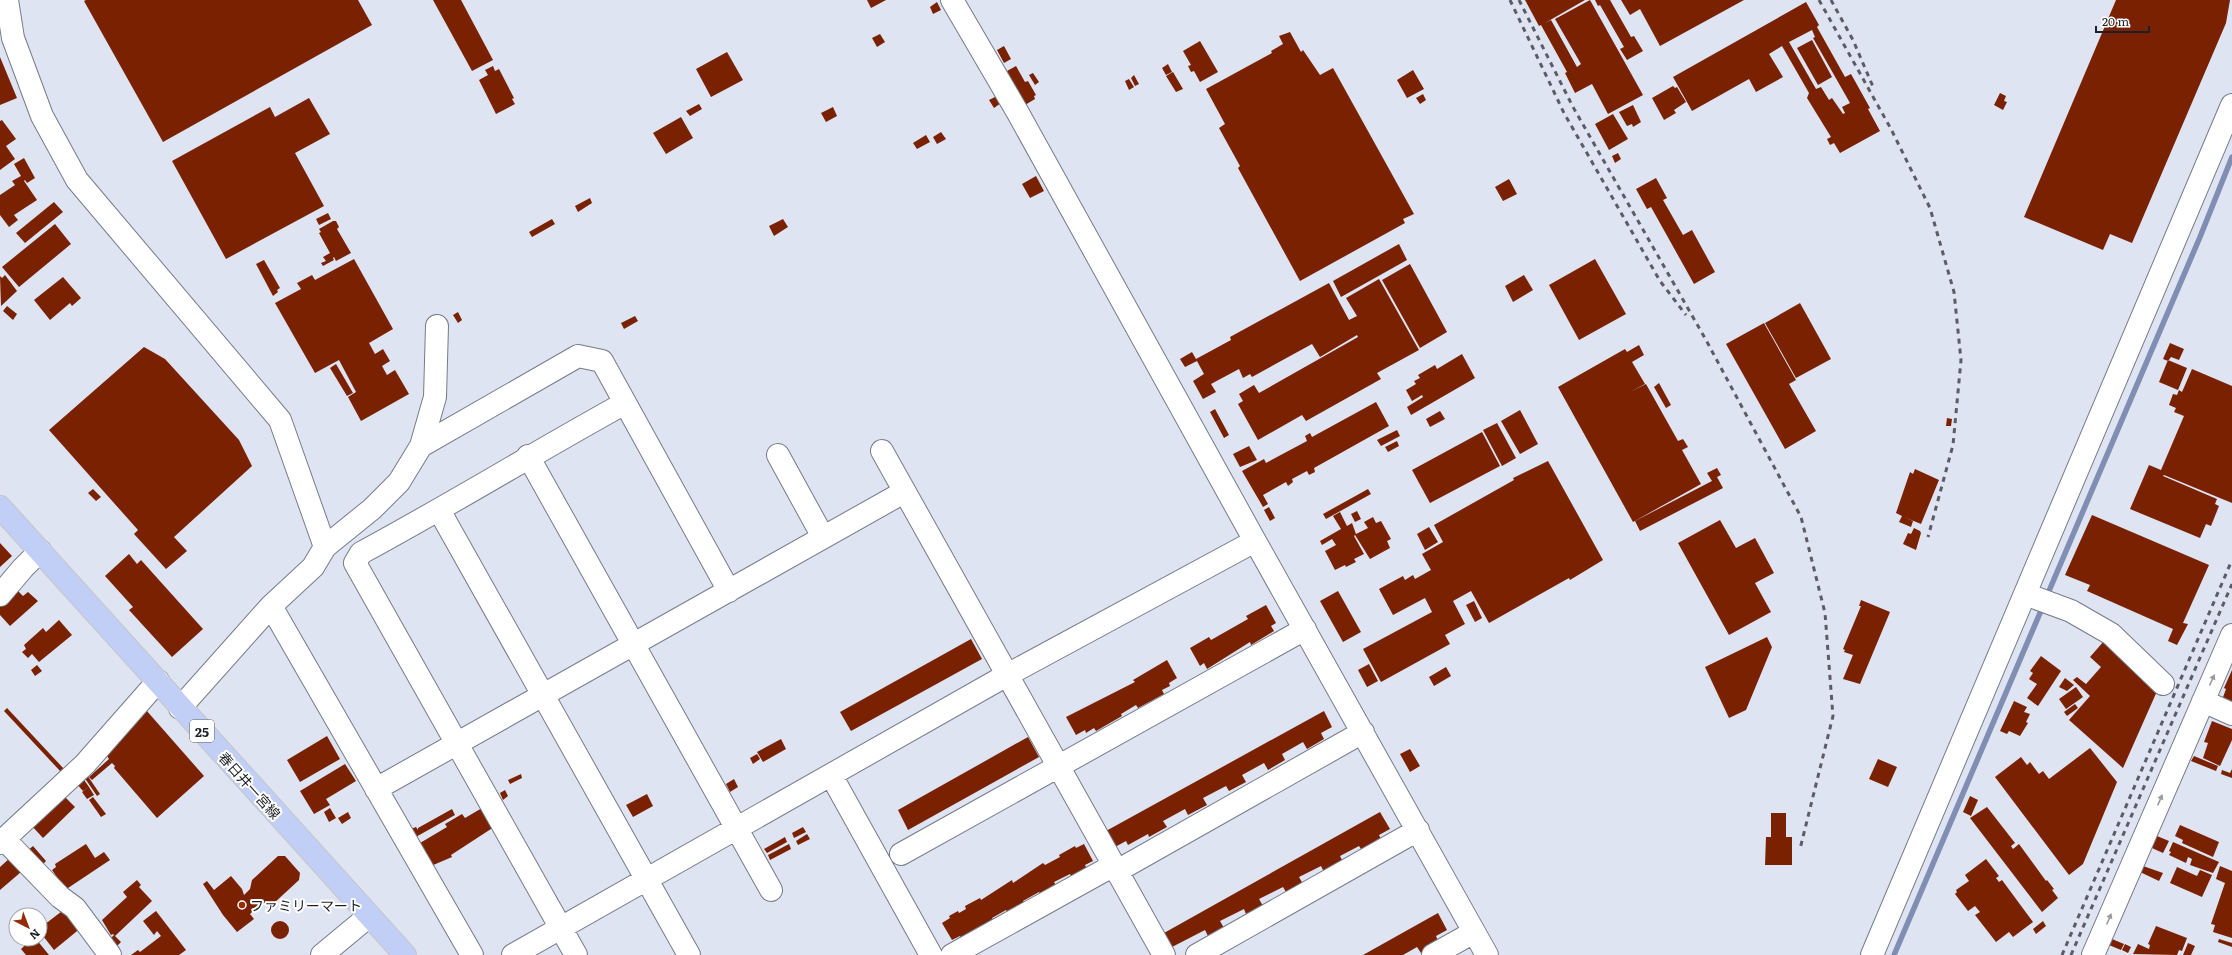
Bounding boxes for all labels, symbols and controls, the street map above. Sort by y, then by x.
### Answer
scale bar [2096,8,2149,34]
text: 20 m [2102,12,2129,30]
one-way arrow [2209,675,2215,686]
road number: 25 [190,720,214,742]
street label: 春日井一宮線 [214,747,286,823]
one-way arrow [2157,794,2163,805]
place label: ファミリーマート [250,895,362,915]
marker: ファミリーマート [237,900,247,910]
north arrow [8,907,48,947]
one-way arrow [2106,913,2112,925]
text: N [27,926,44,944]

